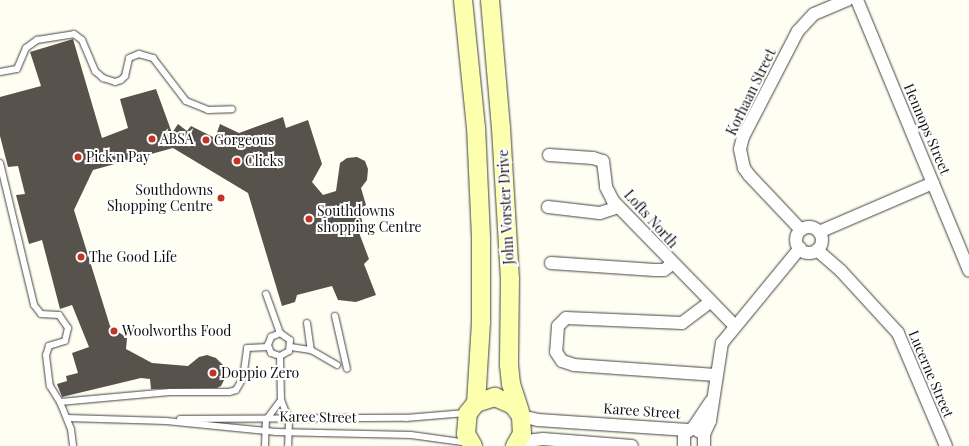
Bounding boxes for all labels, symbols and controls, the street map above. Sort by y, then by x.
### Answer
street label: Korhaan Street [723,46,779,138]
street label: Hennops Street [900,81,954,177]
place label: ABSA [160,131,194,147]
place label: Gorgeous [214,132,274,148]
marker: ABSA [147,134,157,144]
marker: Gorgeous [201,135,211,145]
place label: Pick n Pay [86,149,150,165]
street label: John Vorster Drive [495,149,517,265]
marker: Pick n Pay [73,152,83,162]
place label: Clicks [245,153,283,169]
marker: Clicks [232,156,242,166]
place label: Southdowns Shopping Centre [107,182,213,214]
street label: Lofts North [621,187,681,251]
marker: Southdowns Shopping Centre [216,193,226,203]
place label: Southdowns shopping Centre [317,203,422,236]
marker: Southdowns shopping Centre [304,214,314,224]
place label: The Good Life [89,249,177,265]
marker: The Good Life [76,252,86,262]
place label: Woolworths Food [122,323,232,339]
marker: Woolworths Food [109,326,119,336]
street label: Lucerne Street [905,328,957,420]
place label: Doppio Zero [221,365,299,381]
marker: Doppio Zero [208,368,218,378]
street label: Karee Street [603,400,681,422]
street label: Karee Street [279,408,357,426]

